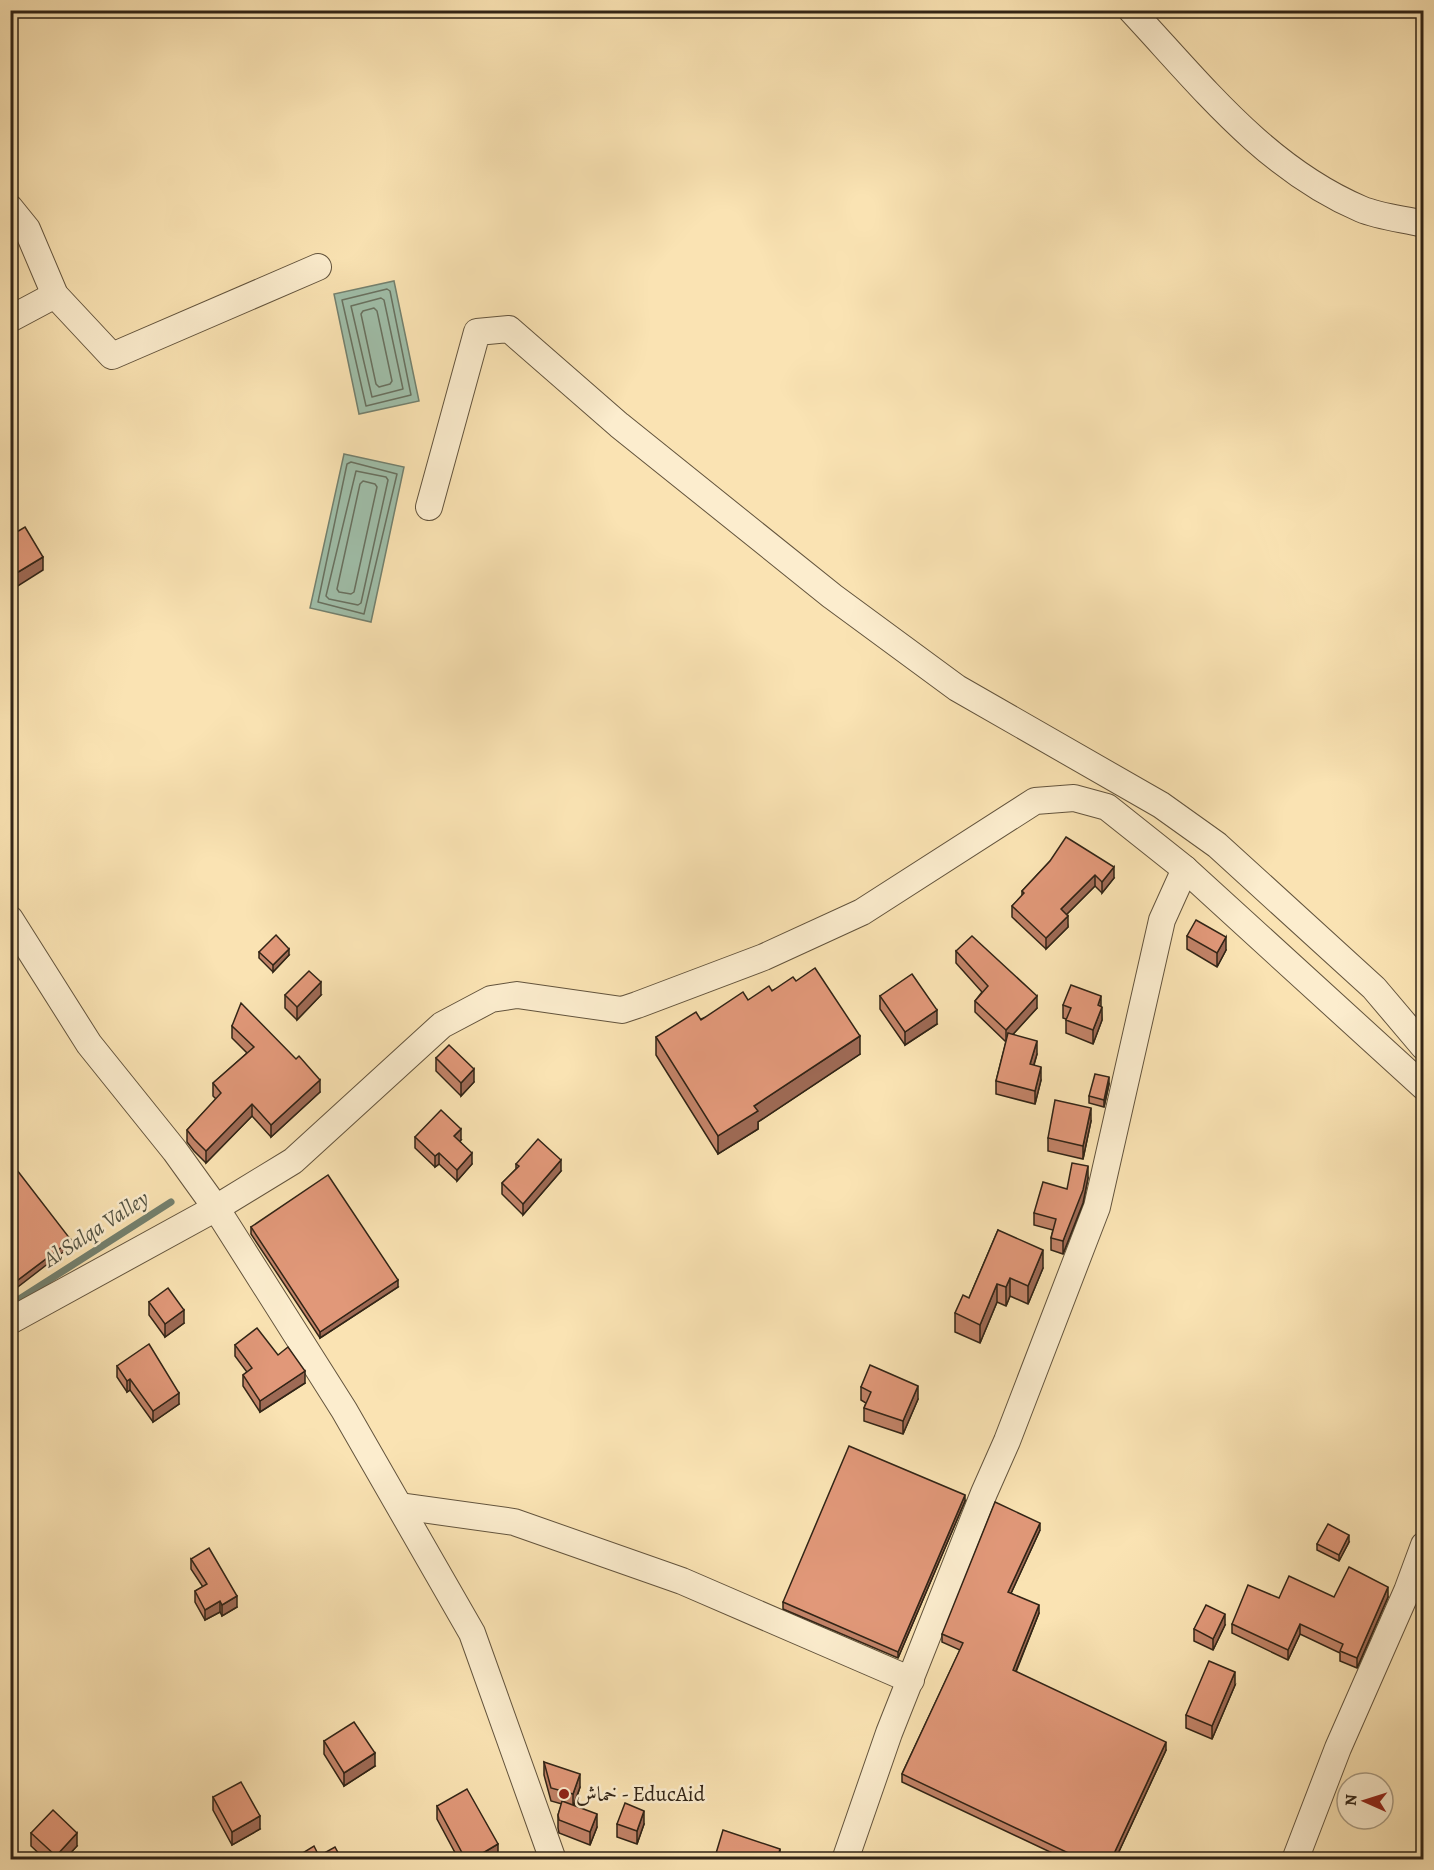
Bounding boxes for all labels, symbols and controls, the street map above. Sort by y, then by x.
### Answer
water label: Al Salqa Valley [36,1183,155,1275]
north arrow [1335,1771,1395,1831]
place label: خماش - EducAid [576,1780,706,1808]
marker: خماش - EducAid [557,1787,571,1801]
text: N [1340,1794,1362,1807]

